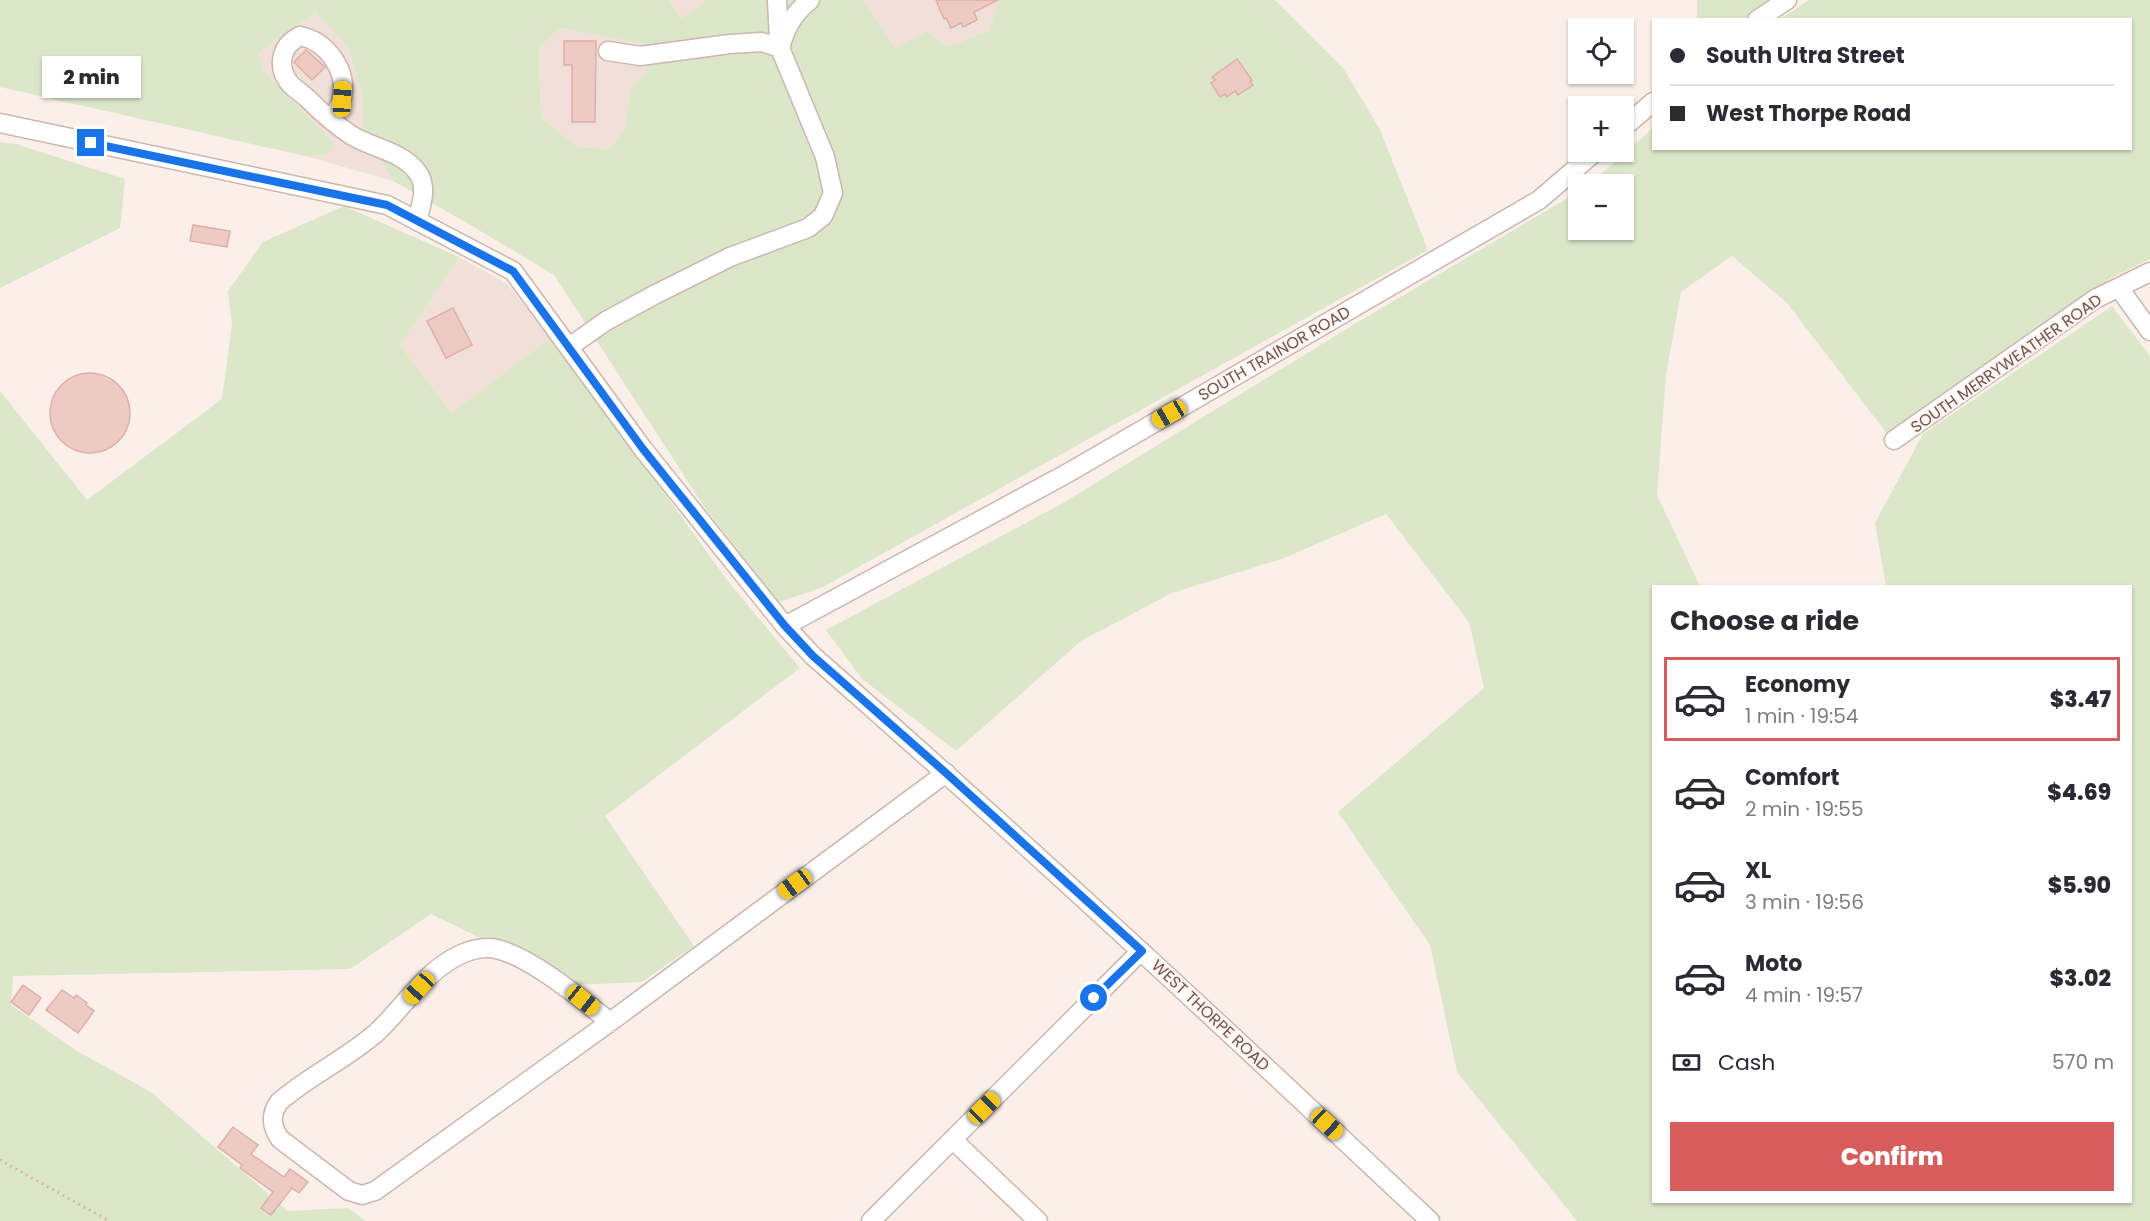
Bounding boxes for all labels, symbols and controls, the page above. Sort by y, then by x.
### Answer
map controls [1568,18,1634,240]
button: locate [1568,18,1634,84]
text: South Ultra Street [1706,40,1905,71]
callout: 2 min [42,56,140,98]
text: 2 min [63,63,120,91]
car [332,81,352,117]
button: + [1568,96,1634,162]
text: West Thorpe Road [1706,98,1911,129]
route end [77,129,104,156]
button: − [1568,174,1634,240]
street label: SOUTH MERRYWEATHER ROAD [1906,288,2106,438]
street label: SOUTH TRAINOR ROAD [1194,300,1355,406]
car [1149,397,1189,431]
text: Choose a ride [1670,602,1859,639]
text: Economy [1745,669,1850,700]
icon: car [1673,672,1727,726]
text: $3.47 [2050,684,2111,715]
text: 1 min · 19:54 [1745,702,1858,730]
text: Comfort [1745,762,1839,793]
icon: car [1673,765,1727,819]
text: $4.69 [2047,777,2111,808]
text: 2 min · 19:55 [1745,795,1863,823]
text: XL [1745,855,1771,886]
icon: car [1673,858,1727,912]
car [775,866,815,902]
text: $5.90 [2048,870,2111,901]
text: 3 min · 19:56 [1745,888,1864,916]
text: Moto [1745,948,1802,979]
icon: car [1673,951,1727,1005]
street label: WEST THORPE ROAD [1146,954,1275,1076]
text: $3.02 [2049,963,2111,994]
car [400,969,438,1007]
text: 4 min · 19:57 [1745,981,1863,1009]
car [563,982,603,1018]
route start [1080,984,1107,1011]
icon: cash [1670,1046,1703,1079]
text: Cash [1718,1047,1775,1078]
text: 570 m [2052,1048,2114,1076]
car [965,1089,1003,1127]
car [1308,1105,1346,1143]
button: Confirm [1670,1122,2114,1191]

